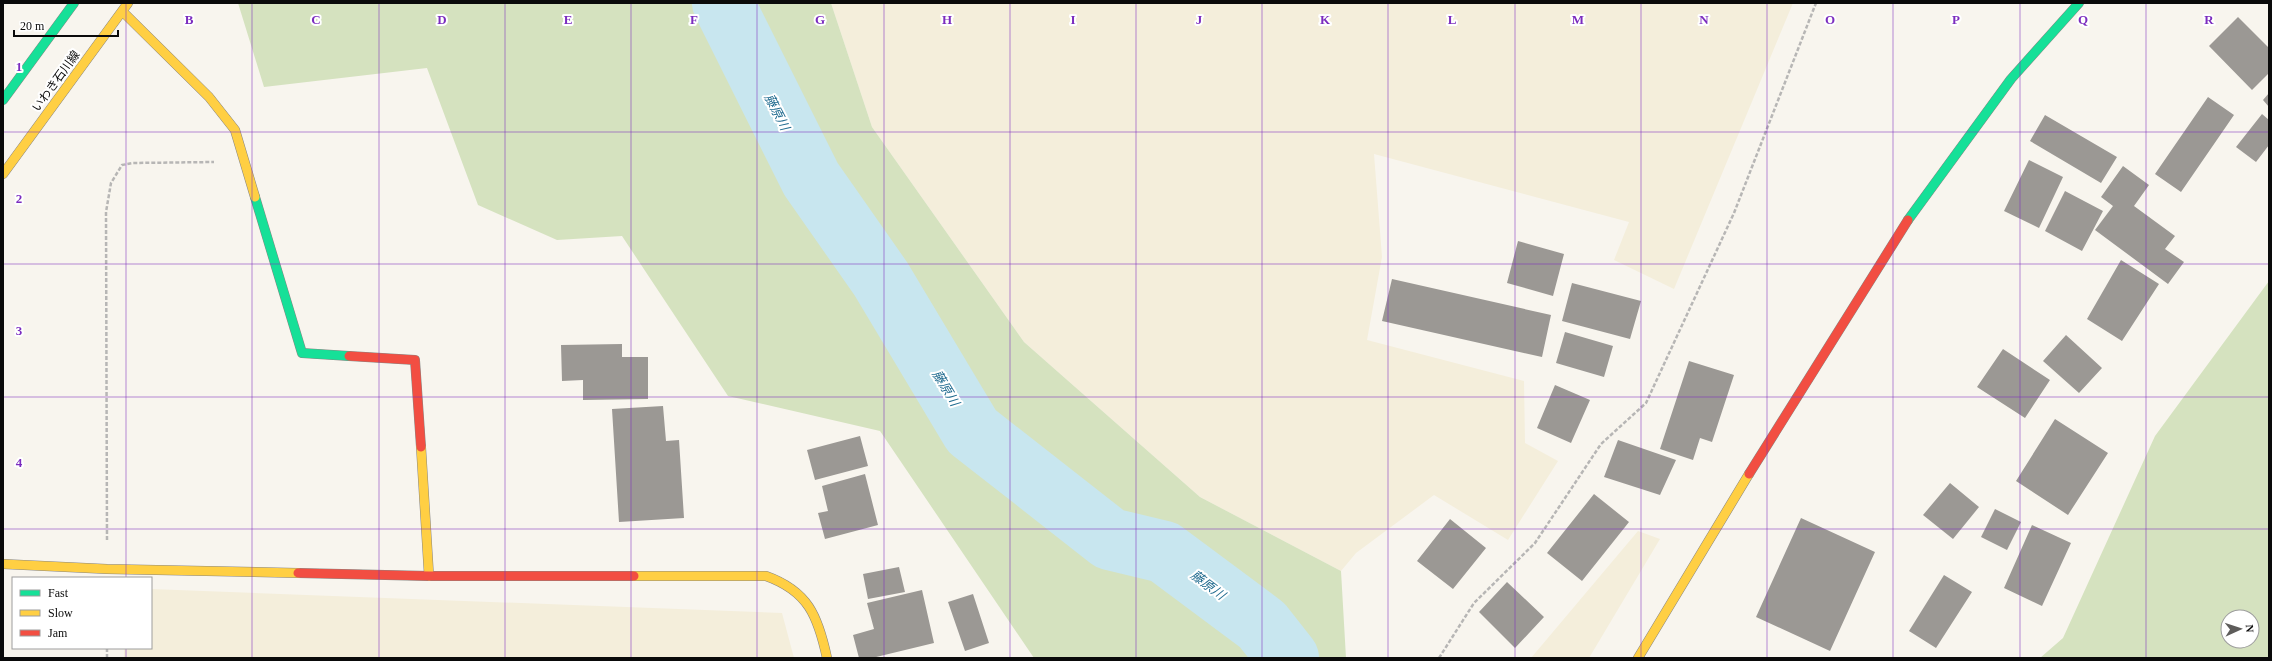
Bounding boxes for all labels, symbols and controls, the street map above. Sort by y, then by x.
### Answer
scale bar [14,12,118,38]
text: B [185,12,194,27]
text: C [311,12,321,27]
text: D [437,12,447,27]
text: E [564,12,572,27]
text: F [690,12,698,27]
text: G [815,12,825,27]
text: H [942,12,952,27]
text: I [1070,12,1076,27]
text: J [1196,12,1203,27]
text: K [1320,12,1331,27]
text: L [1448,12,1457,27]
text: M [1572,12,1584,27]
text: N [1699,12,1709,27]
text: O [1825,12,1835,27]
text: P [1952,12,1960,27]
text: Q [2078,12,2088,27]
text: R [2204,12,2214,27]
text: 20 m [20,19,45,33]
street label: いわき石川線 [29,48,83,114]
text: 1 [16,59,22,74]
water label: 藤原川 [761,91,793,135]
text: 2 [16,191,22,206]
text: 3 [16,323,23,338]
water label: 藤原川 [930,367,963,410]
text: 4 [16,455,23,470]
water label: 藤原川 [1188,567,1230,604]
legend [12,577,152,649]
text: Fast [48,586,69,600]
text: Slow [48,606,73,620]
north arrow [2220,609,2260,649]
text: N [2244,624,2256,633]
text: Jam [48,626,68,640]

